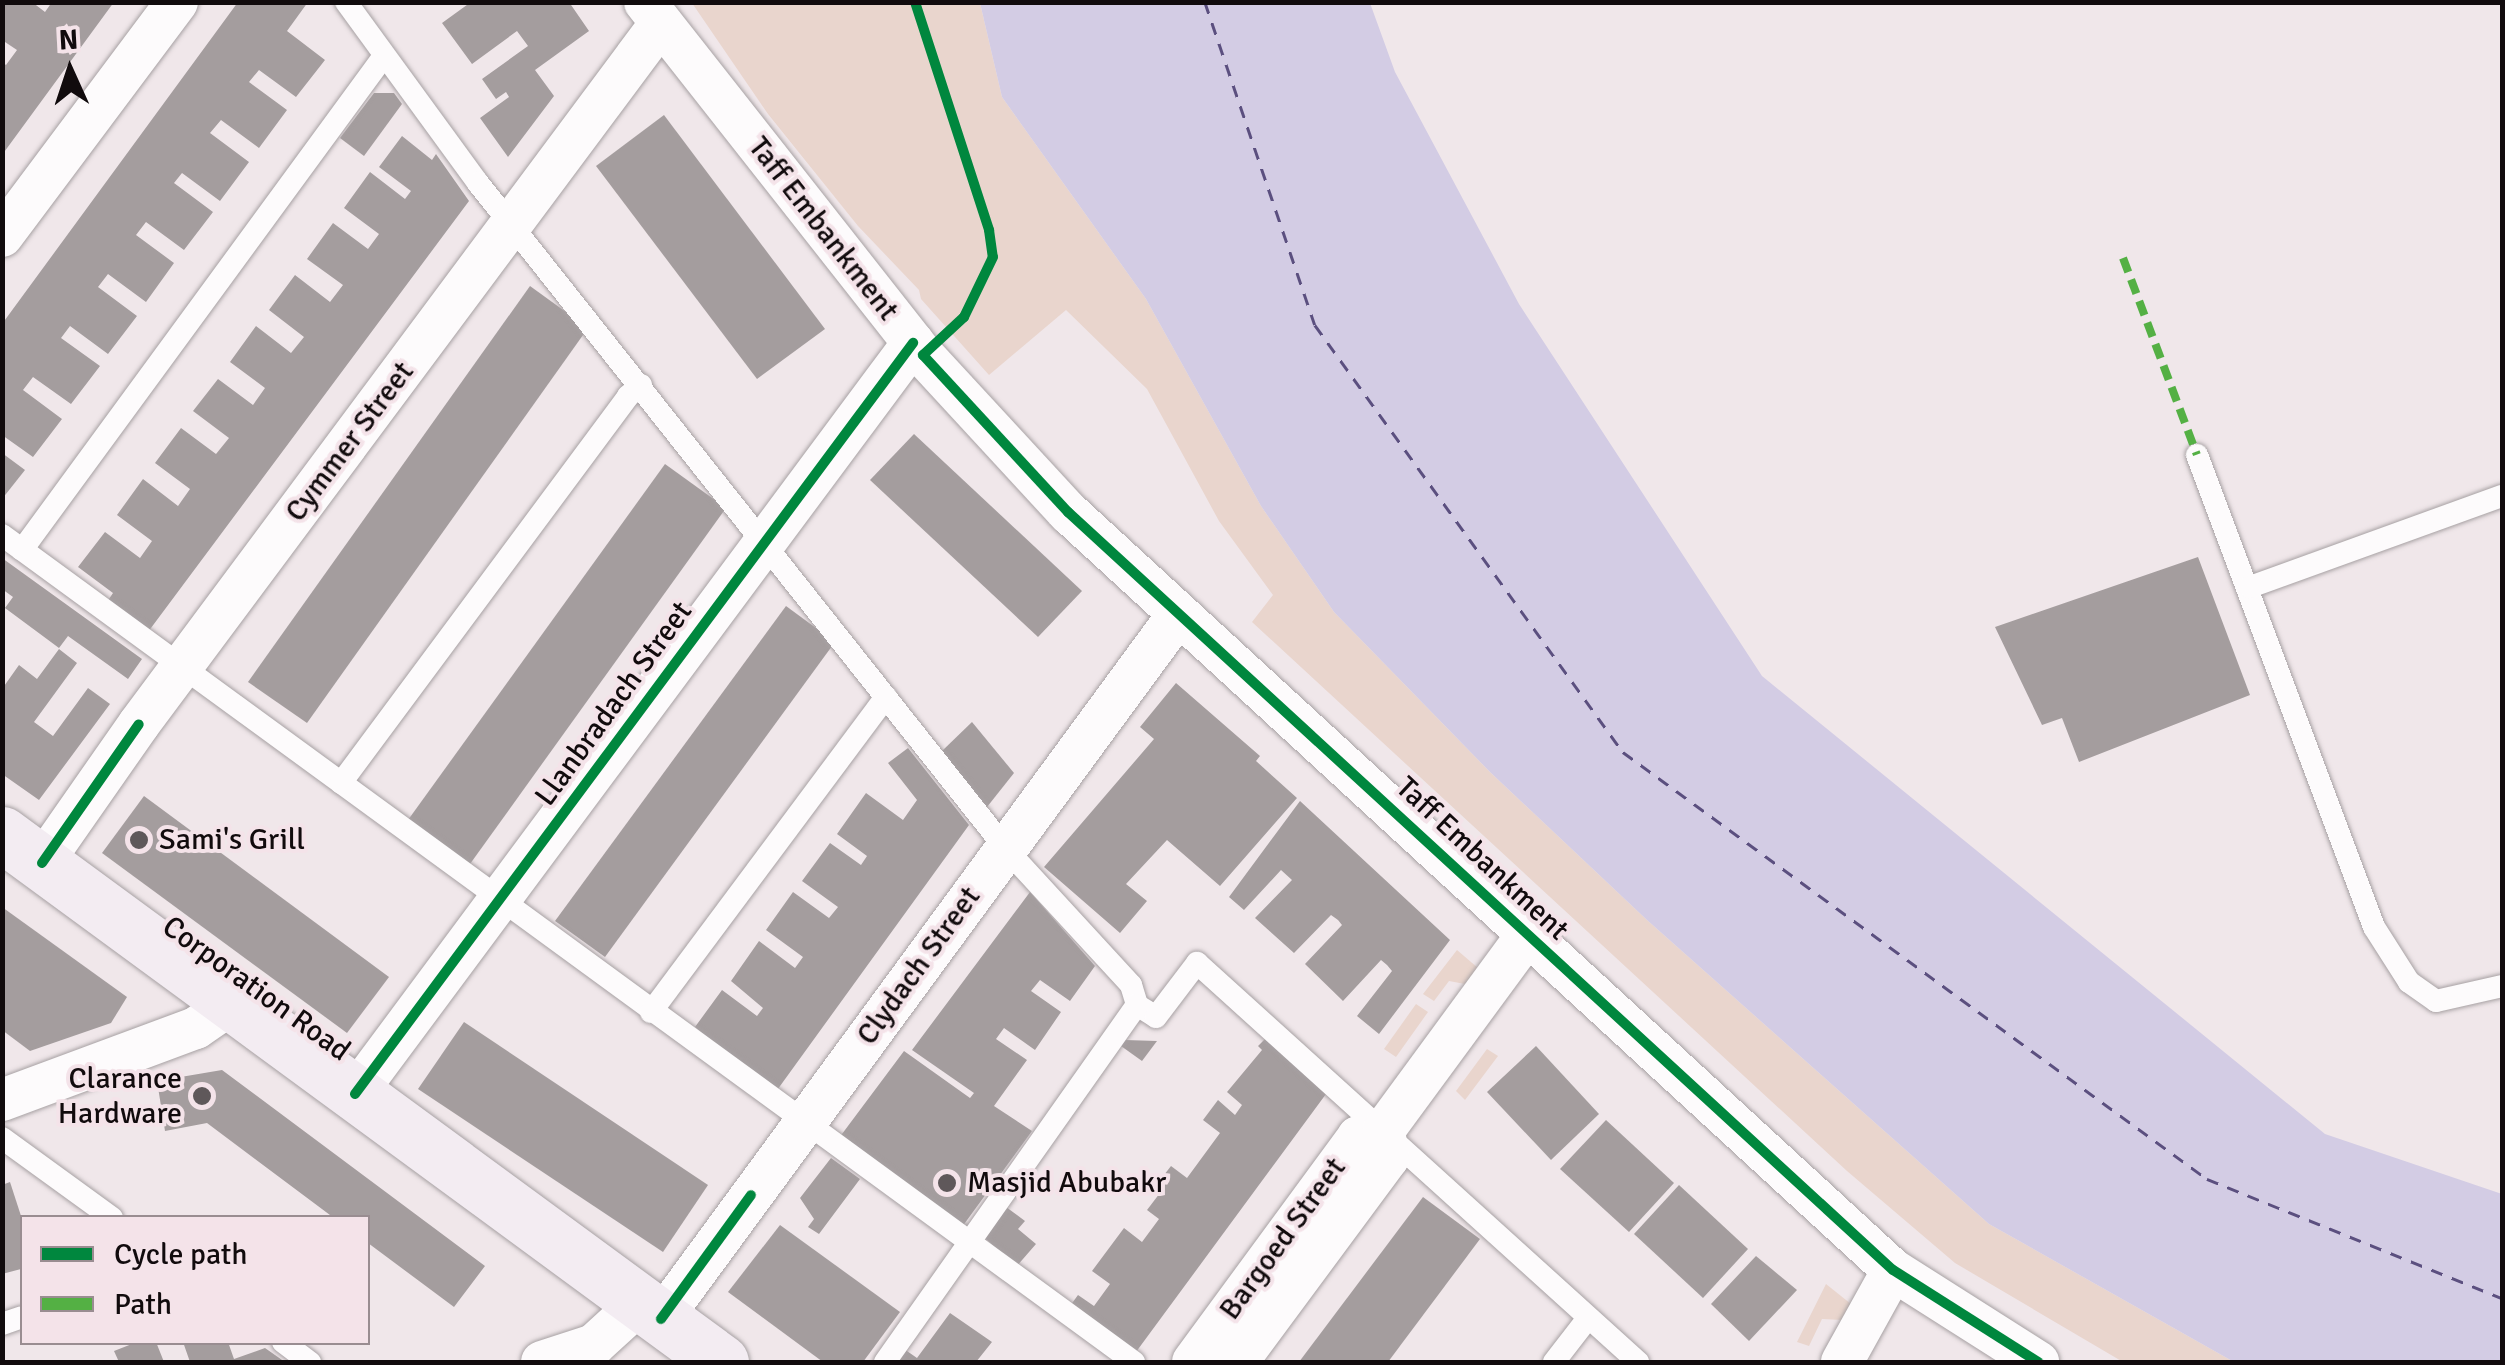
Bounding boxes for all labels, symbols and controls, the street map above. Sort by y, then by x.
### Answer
north arrow [20,20,120,120]
text: N [58,23,79,58]
street label: Taff Embankment [740,130,906,328]
street label: Cymmer Street [278,355,422,529]
street label: Llanbradach Street [528,595,700,813]
street label: Taff Embankment [1388,770,1576,948]
place label: Sami's Grill [159,822,305,858]
marker: Sami's Grill [128,829,150,851]
street label: Clydach Street [850,880,988,1052]
street label: Corporation Road [155,909,357,1069]
place label: Clarance Hardware [58,1061,182,1132]
marker: Clarance Hardware [191,1085,213,1107]
street label: Bargoed Street [1212,1151,1354,1327]
place label: Masjid Abubakr [967,1165,1166,1201]
marker: Masjid Abubakr [936,1172,958,1194]
legend [20,1215,370,1345]
text: Cycle path [114,1236,248,1273]
text: Path [114,1286,172,1323]

